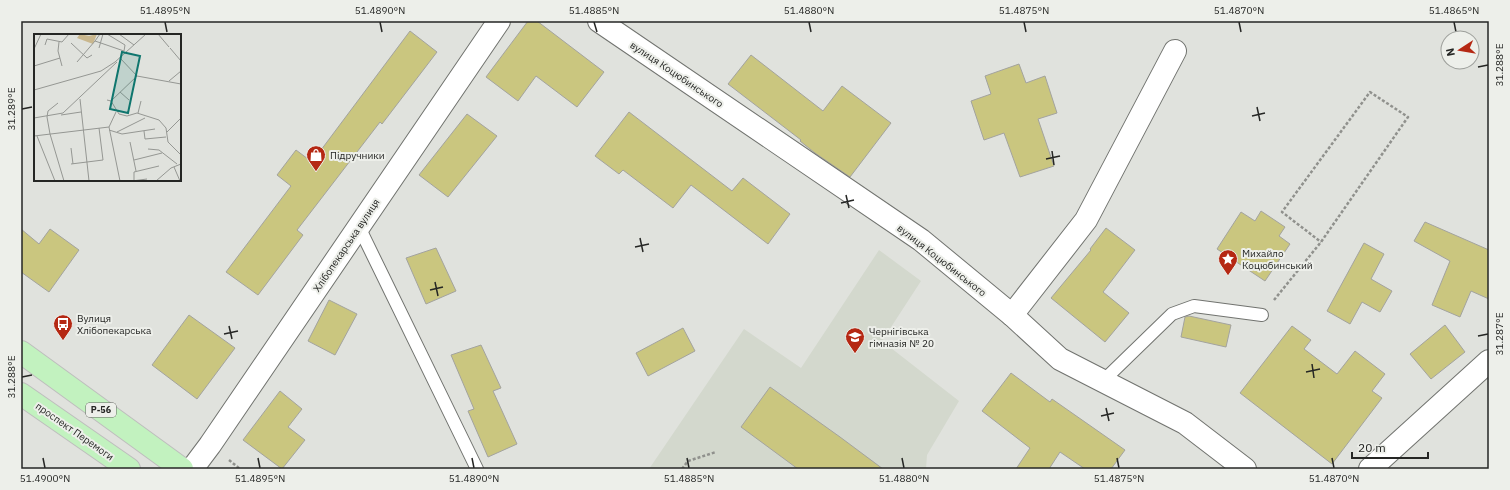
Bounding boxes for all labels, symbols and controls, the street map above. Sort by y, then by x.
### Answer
text: 51.4895°N [140,4,190,17]
text: 51.4890°N [355,4,405,17]
text: 51.4885°N [569,4,619,17]
text: 51.4880°N [784,4,834,17]
text: 51.4875°N [999,4,1049,17]
text: 51.4870°N [1214,4,1264,17]
text: 51.4865°N [1429,4,1479,17]
north arrow [1440,30,1480,70]
inset map [34,34,181,181]
street label: вулиця Коцюбинського [628,38,726,111]
text: 31.288°E [1493,43,1506,87]
text: N [1443,47,1458,57]
text: 31.289°E [5,87,18,131]
shop icon: Підручники [305,144,327,172]
place label: Підручники [330,149,385,162]
street label: Хлібопекарська вулиця [310,196,383,294]
street label: вулиця Коцюбинського [894,221,989,300]
place label: Михайло Коцюбинський [1242,247,1313,272]
place icon: Михайло Коцюбинський [1217,248,1239,276]
place label: Вулиця Хлібопекарська [77,312,152,337]
text: 31.287°E [1493,312,1506,356]
bus stop icon: Вулиця Хлібопекарська [52,313,74,341]
place label: Чернігівська гімназія № 20 [869,325,934,350]
school or university icon: Чернігівська гімназія № 20 [844,326,866,354]
text: 31.288°E [5,355,18,399]
street label: проспект Перемоги [33,400,116,463]
road number: Р-56 [86,403,116,417]
scale bar [1352,434,1428,460]
text: 20 m [1358,440,1386,455]
text: 51.4900°N [20,472,70,485]
text: 51.4895°N [235,472,285,485]
text: 51.4890°N [449,472,499,485]
text: 51.4885°N [664,472,714,485]
text: 51.4880°N [879,472,929,485]
text: 51.4875°N [1094,472,1144,485]
text: 51.4870°N [1309,472,1359,485]

